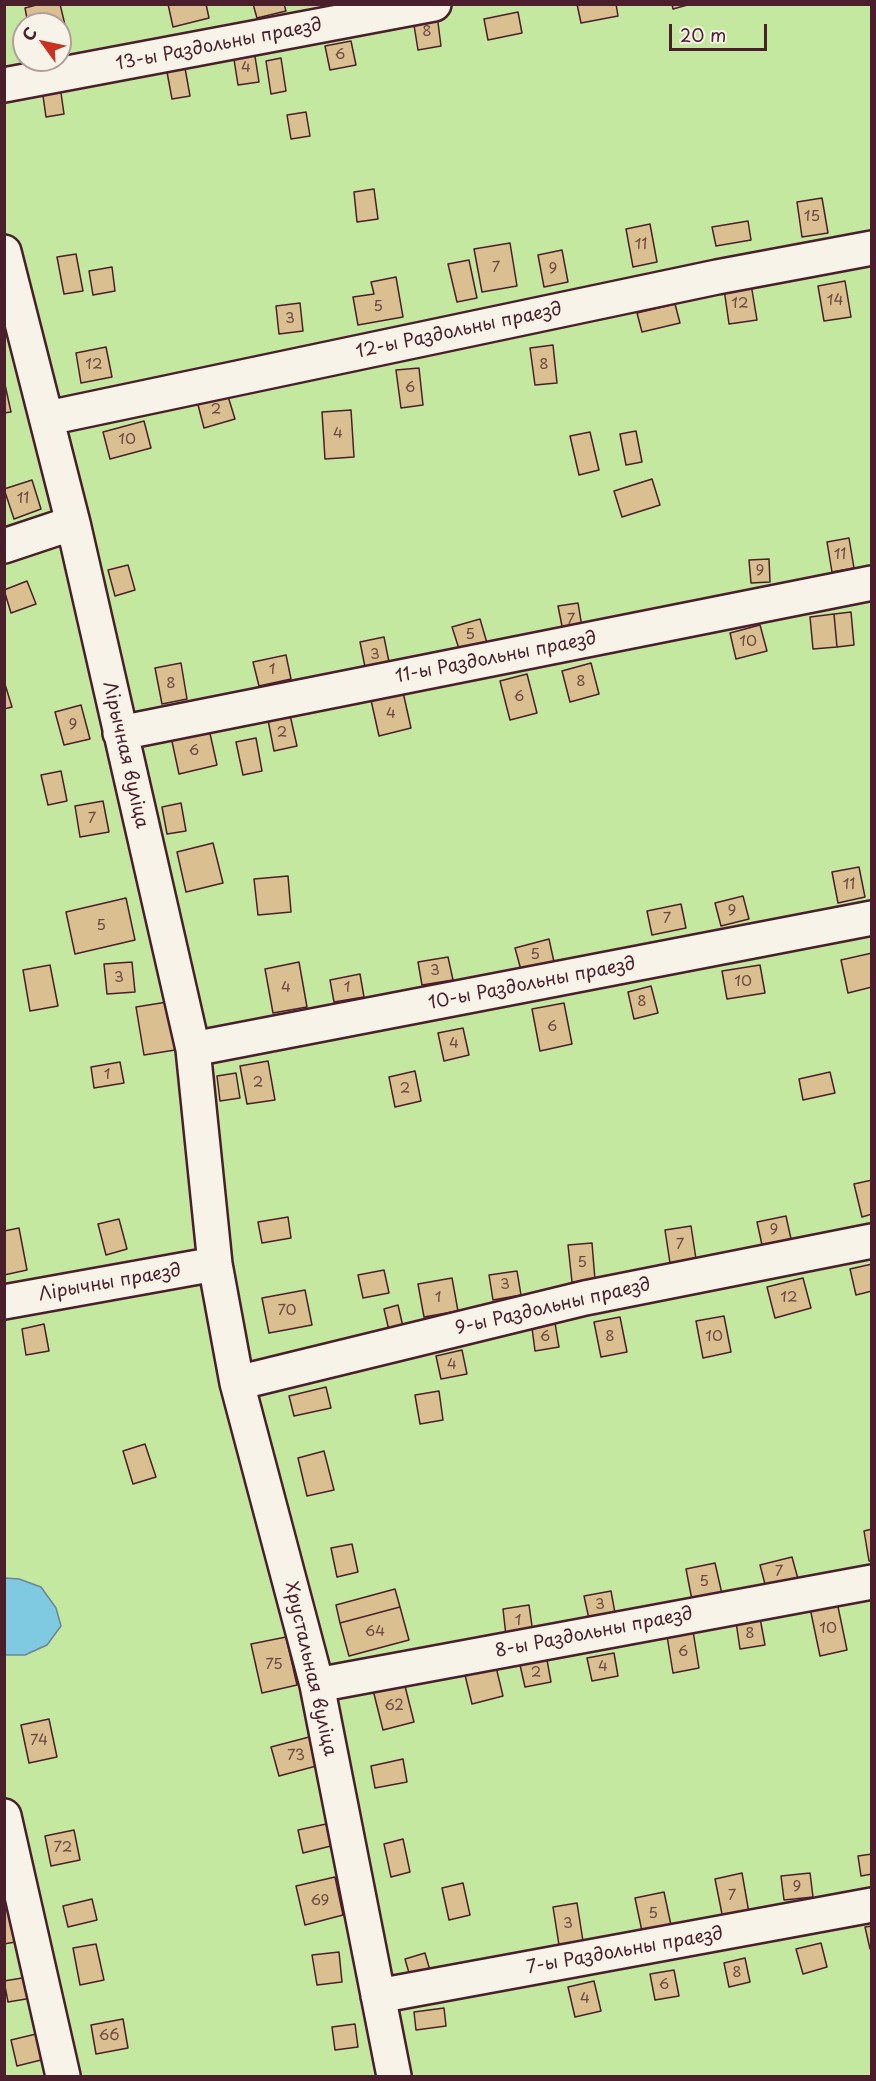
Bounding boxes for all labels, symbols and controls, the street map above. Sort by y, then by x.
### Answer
north arrow [12,12,72,72]
scale bar [672,12,770,50]
street label: 13-ы Раздольны праезд [114,14,324,76]
text: 20 m [680,21,726,48]
text: С [15,22,42,45]
house number: 8 [422,23,432,41]
house number: 6 [335,46,345,64]
house number: 4 [241,59,251,77]
house number: 15 [804,208,820,226]
house number: 11 [635,236,647,254]
house number: 7 [492,259,500,277]
house number: 9 [549,260,557,278]
house number: 14 [827,292,843,310]
house number: 12 [731,295,749,313]
house number: 5 [373,298,383,316]
street label: 12-ы Раздольны праезд [354,299,564,363]
house number: 3 [285,310,295,328]
house number: 12 [85,356,103,374]
house number: 8 [539,356,549,374]
house number: 6 [405,379,415,397]
house number: 2 [211,401,221,419]
house number: 4 [333,425,343,443]
house number: 10 [118,431,136,449]
house number: 11 [17,490,29,508]
house number: 11 [834,546,846,564]
house number: 9 [756,562,764,580]
house number: 7 [567,611,575,629]
house number: 5 [465,626,475,644]
street label: 11-ы Раздольны праезд [394,628,598,688]
house number: 10 [739,633,757,651]
house number: 3 [370,646,380,664]
house number: 1 [269,661,275,679]
house number: 8 [576,673,586,691]
house number: 8 [166,675,176,693]
street label: Лірычная вуліца [98,680,152,830]
house number: 6 [514,688,524,706]
house number: 4 [386,705,396,723]
house number: 9 [69,716,77,734]
house number: 2 [277,724,287,742]
house number: 6 [189,742,199,760]
house number: 7 [88,810,96,828]
house number: 11 [843,876,855,894]
house number: 9 [728,902,736,920]
house number: 7 [663,910,671,928]
house number: 5 [96,917,106,935]
house number: 5 [530,946,540,964]
street label: 10-ы Раздольны праезд [426,953,638,1015]
house number: 3 [430,962,440,980]
house number: 3 [114,969,124,987]
house number: 10 [734,973,752,991]
house number: 4 [281,979,291,997]
house number: 1 [344,979,350,997]
house number: 8 [637,993,647,1011]
house number: 6 [547,1018,557,1036]
house number: 4 [449,1035,459,1053]
house number: 1 [104,1066,110,1084]
house number: 2 [253,1074,263,1092]
house number: 2 [400,1080,410,1098]
house number: 9 [770,1221,778,1239]
house number: 7 [676,1236,684,1254]
house number: 5 [577,1254,587,1272]
street label: Лірычны праезд [37,1260,183,1306]
street label: 9-ы Раздольны праезд [453,1274,653,1340]
house number: 3 [500,1276,510,1294]
house number: 1 [435,1289,441,1307]
house number: 12 [780,1289,798,1307]
house number: 70 [277,1302,297,1320]
house number: 6 [540,1328,550,1346]
house number: 8 [605,1328,615,1346]
house number: 10 [705,1328,723,1346]
house number: 4 [447,1356,457,1374]
house number: 7 [775,1563,783,1581]
house number: 5 [699,1573,709,1591]
street label: Хрустальная вуліца [279,1580,341,1758]
house number: 3 [595,1596,605,1614]
street label: 8-ы Раздольны праезд [493,1603,695,1663]
house number: 1 [515,1612,521,1630]
house number: 10 [819,1620,837,1638]
house number: 64 [365,1623,385,1641]
house number: 8 [745,1625,755,1643]
house number: 6 [678,1643,688,1661]
house number: 75 [265,1656,283,1674]
house number: 4 [598,1658,608,1676]
house number: 2 [531,1664,541,1682]
house number: 62 [384,1697,404,1715]
house number: 74 [30,1732,48,1750]
house number: 73 [287,1747,305,1765]
house number: 72 [54,1839,72,1857]
house number: 9 [793,1878,801,1896]
house number: 7 [728,1887,736,1905]
house number: 69 [311,1892,329,1910]
house number: 5 [648,1905,658,1923]
house number: 3 [563,1915,573,1933]
street label: 7-ы Раздольны праезд [525,1923,725,1979]
house number: 8 [732,1964,742,1982]
house number: 6 [659,1976,669,1994]
house number: 4 [580,1990,590,2008]
house number: 66 [99,2027,119,2045]

